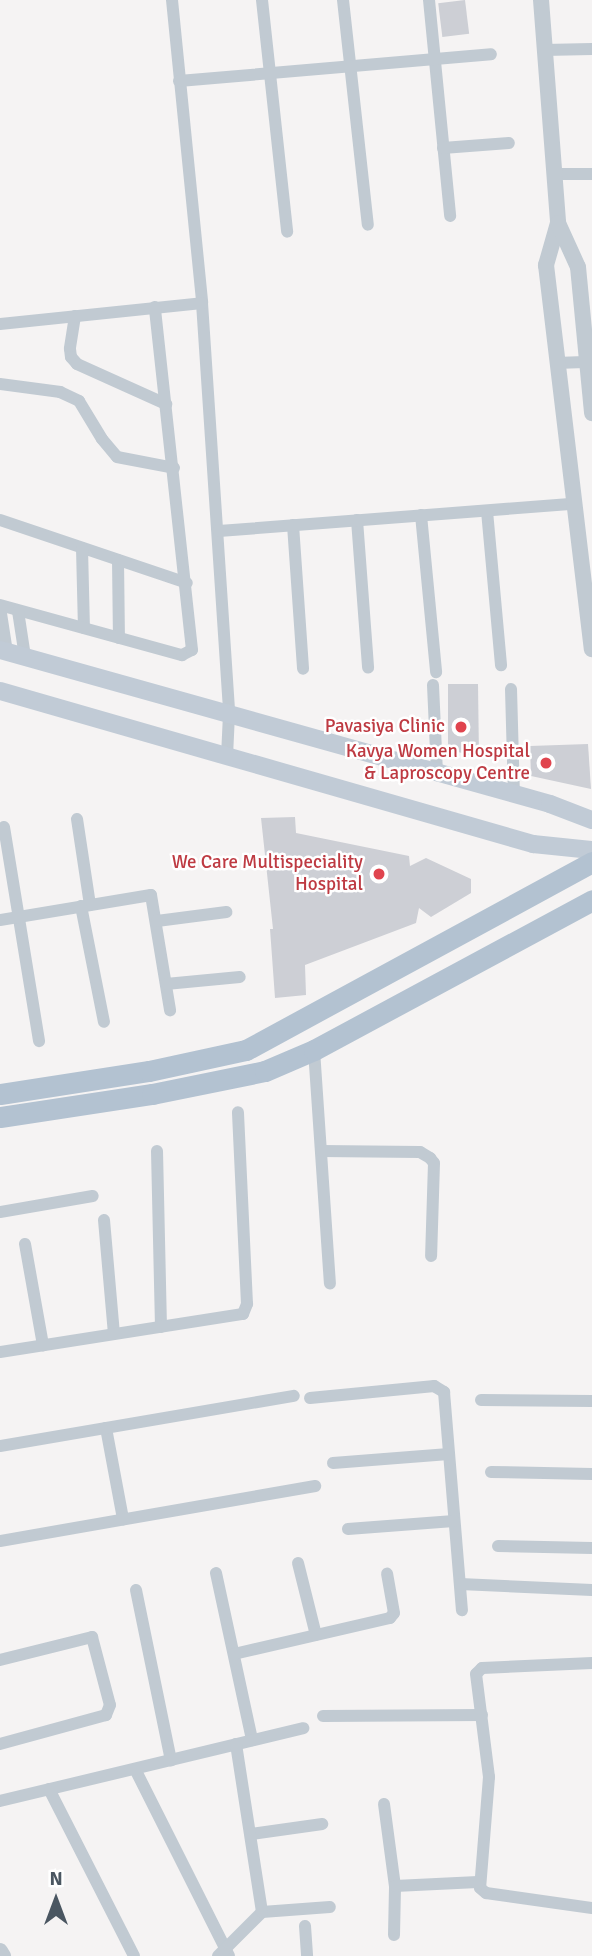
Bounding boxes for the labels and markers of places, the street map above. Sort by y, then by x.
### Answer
place label: Pavasiya Clinic [325,716,445,738]
marker: Pavasiya Clinic [451,717,471,737]
place label: Kavya Women Hospital & Laproscopy Centre [346,741,530,785]
marker: Kavya Women Hospital & Laproscopy Centre [536,753,556,773]
place label: We Care Multispeciality Hospital [172,852,363,896]
marker: We Care Multispeciality Hospital [369,864,389,884]

